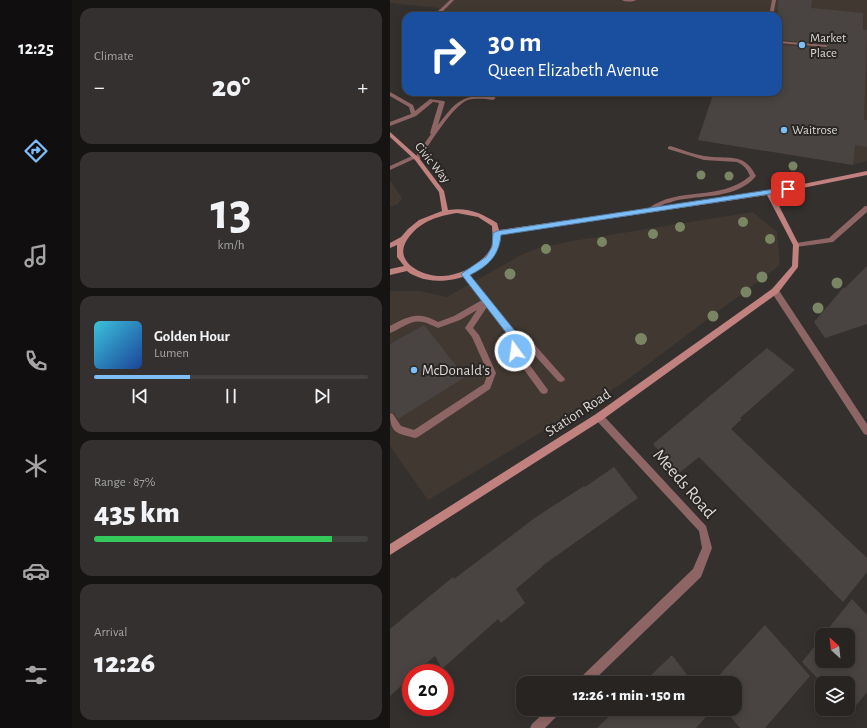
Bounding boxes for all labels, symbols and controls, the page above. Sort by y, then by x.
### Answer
icon: right [422,28,474,80]
text: 30 m [488,29,541,57]
place label: Market Place [810,32,846,60]
text: 12:25 [18,40,54,58]
marker: Market Place [797,40,807,50]
text: Climate [94,50,133,63]
text: Queen Elizabeth Avenue [488,62,659,80]
text: 20° [212,72,250,102]
text: − [94,76,105,98]
text: + [357,76,368,98]
place label: Waitrose [792,124,838,137]
marker: Waitrose [779,125,789,135]
icon: directions [22,137,50,165]
street label: Civic Way [412,140,452,186]
pin [771,172,805,206]
icon: arrive [777,178,799,200]
text: 13 [210,186,252,238]
text: km/h [218,239,244,252]
icon: music [22,242,50,270]
text: Golden Hour [154,329,230,344]
position arrow [494,330,536,372]
icon: phone [22,347,50,375]
text: Lumen [154,347,189,360]
place label: McDonald's [422,363,490,378]
marker: McDonald's [409,365,419,375]
icon: previous [129,385,151,407]
icon: pause [220,385,242,407]
icon: next [311,385,333,407]
street label: Station Road [543,386,614,440]
street label: Meeds Road [649,446,719,522]
icon: climate [22,452,50,480]
text: Range · 87% [94,476,155,489]
text: 435 km [94,498,180,528]
icon: car [22,557,50,585]
text: Arrival [94,626,127,639]
north arrow [815,628,855,668]
map controls [815,628,855,716]
text: 12:26 [94,648,155,678]
icon: filters [22,661,50,689]
speed limit sign: 20 [402,664,454,716]
button: layers [815,676,855,716]
text: 12:26 · 1 min · 150 m [573,688,685,703]

